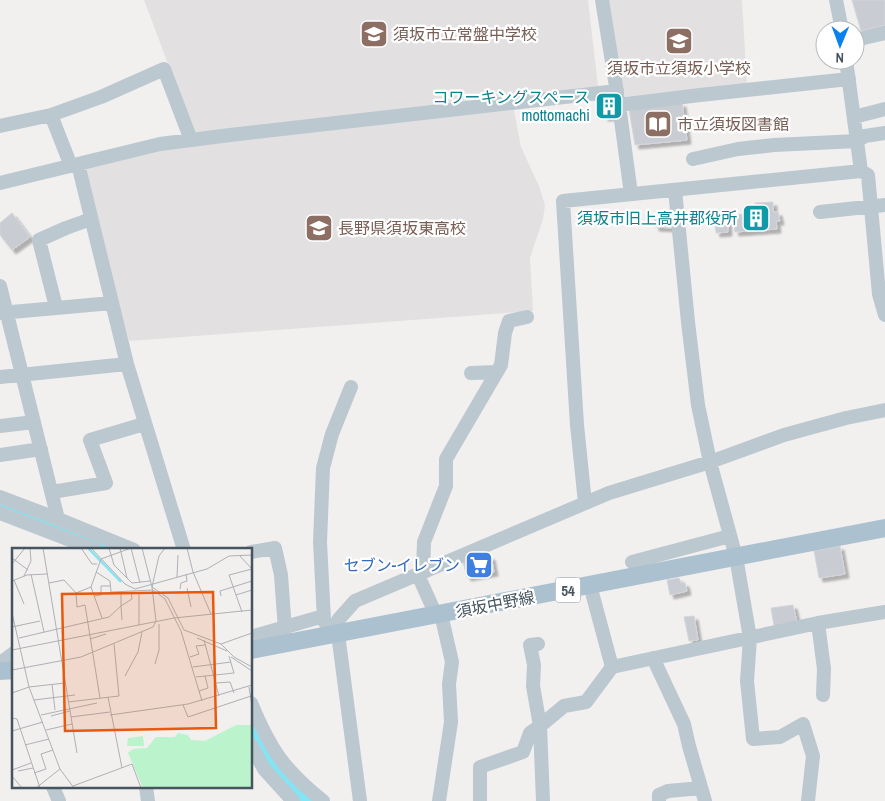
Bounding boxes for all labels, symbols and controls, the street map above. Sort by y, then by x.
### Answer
school or university icon: 須坂市立常盤中学校 [359,19,389,49]
north arrow [815,20,865,70]
place label: 須坂市立常盤中学校 [393,23,537,45]
school or university icon: 須坂市立須坂小学校 [664,26,694,56]
text: N [835,49,844,67]
place label: 須坂市立須坂小学校 [607,57,751,79]
place label: コワーキングスペース mottomachi [432,86,590,126]
building icon: コワーキングスペース mottomachi [594,91,624,121]
library icon: 市立須坂図書館 [643,109,673,139]
place label: 市立須坂図書館 [677,113,789,135]
building icon: 須坂市旧上高井郡役所 [741,203,771,233]
place label: 須坂市旧上高井郡役所 [577,207,737,229]
school or university icon: 長野県須坂東高校 [304,213,334,243]
place label: 長野県須坂東高校 [338,217,466,239]
inset map [12,548,252,788]
supermarket icon: セブン-イレブン [464,550,494,580]
place label: セブン-イレブン [344,554,460,576]
road number: 54 [556,578,580,602]
street label: 須坂中野線 [454,586,536,622]

